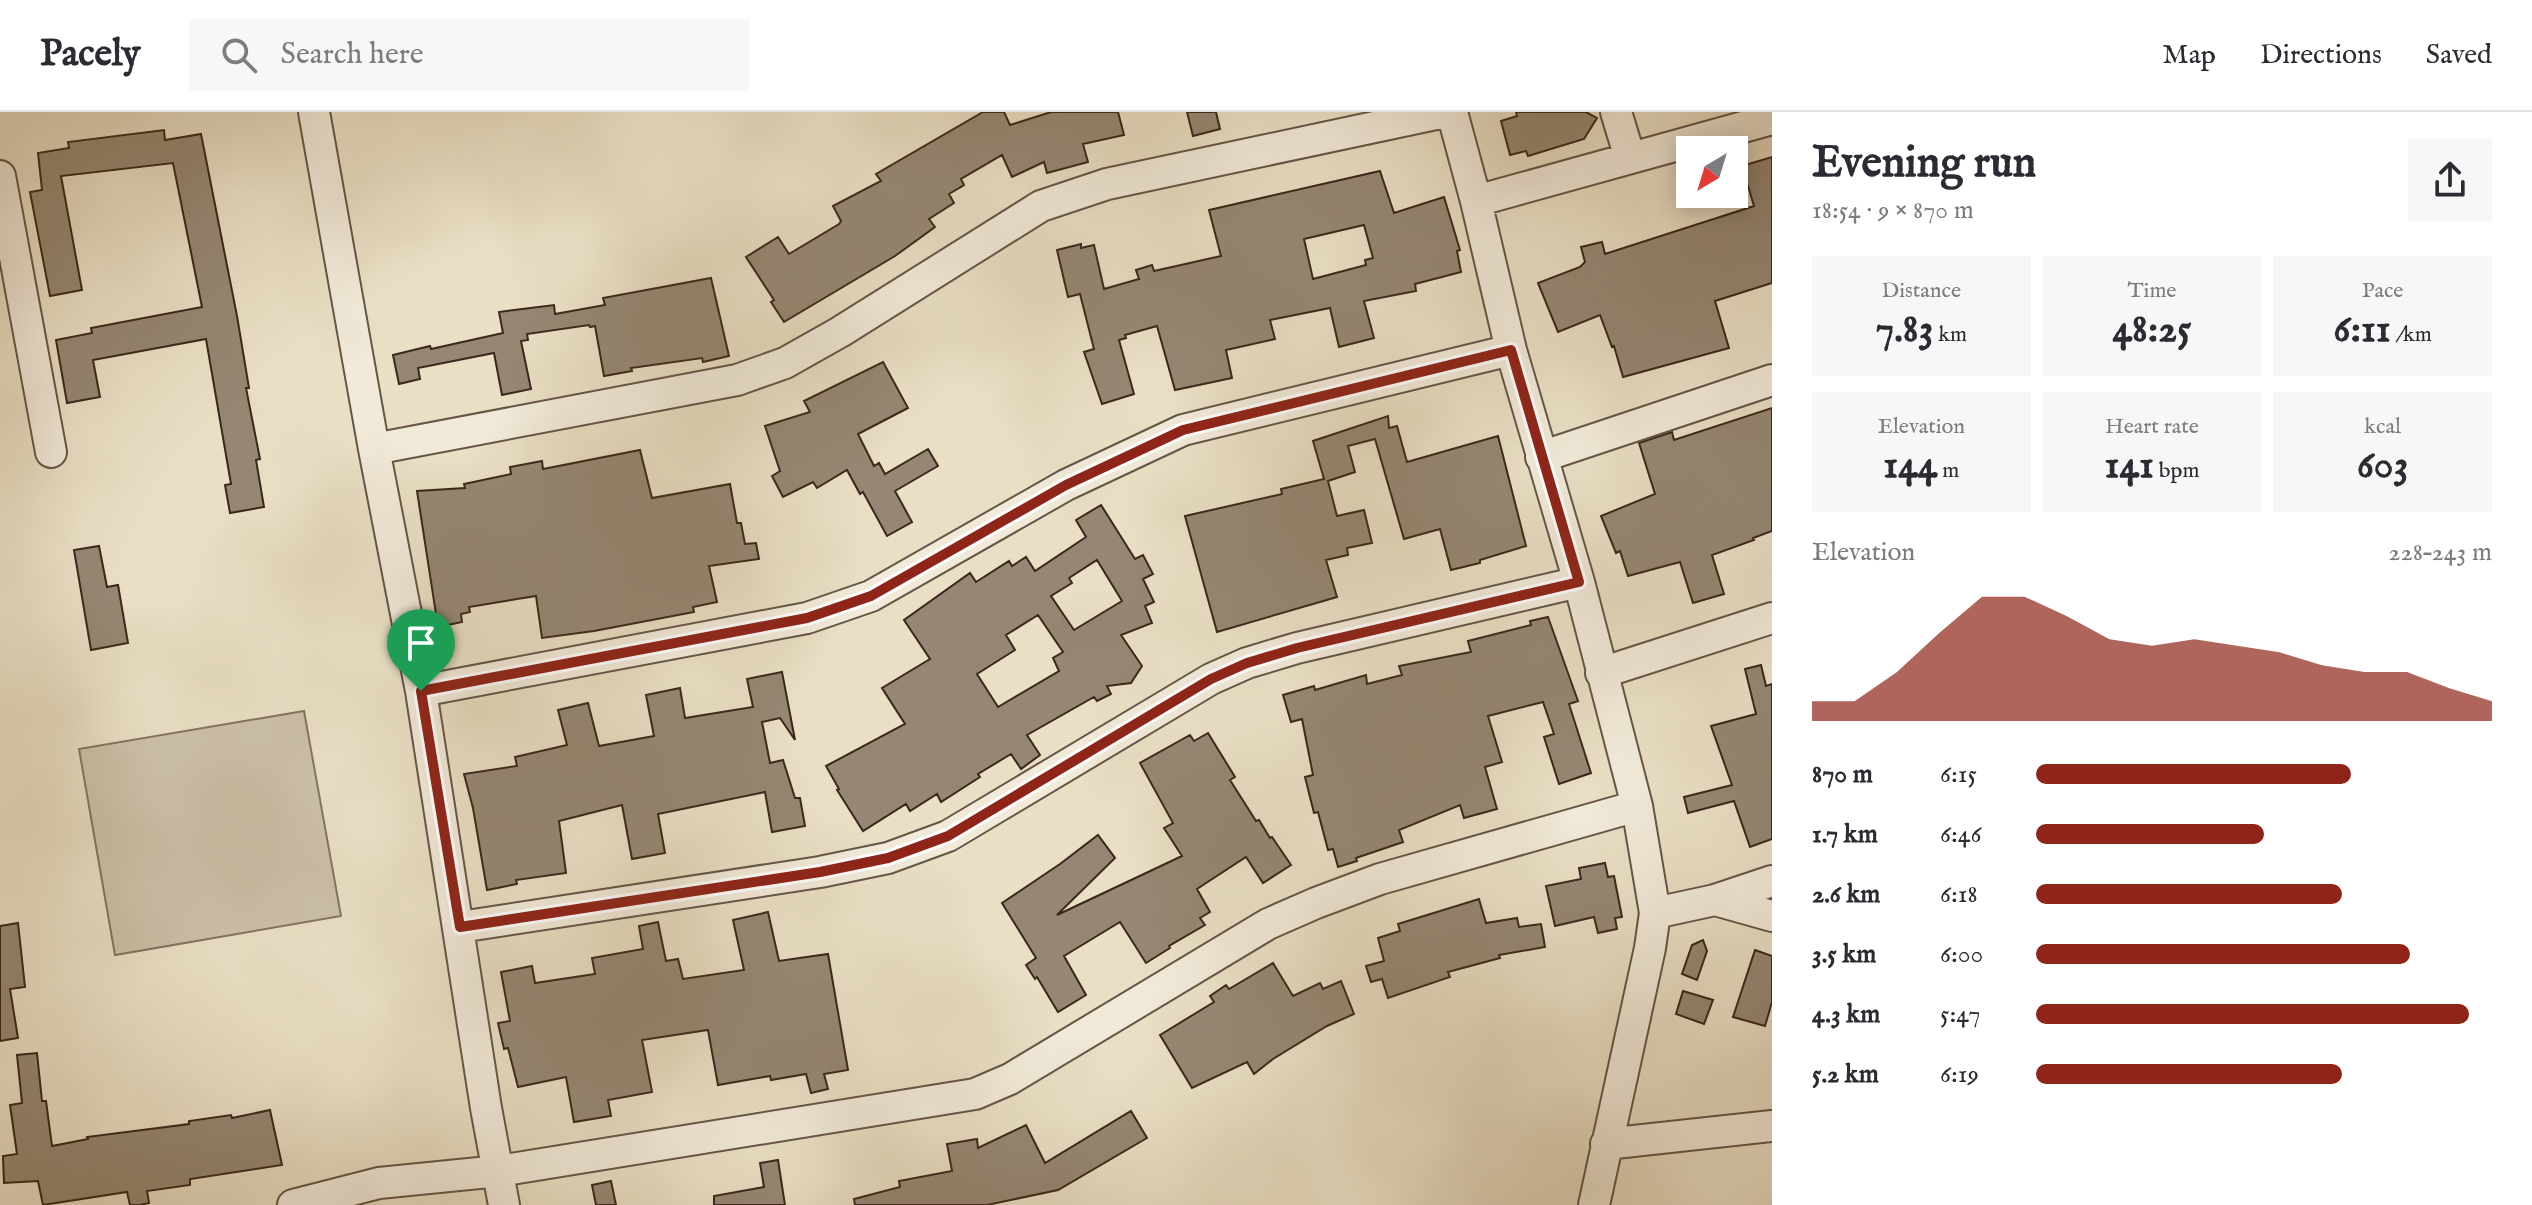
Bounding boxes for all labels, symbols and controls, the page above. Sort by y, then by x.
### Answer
search box [189,19,749,91]
text: Pacely [40,31,141,79]
icon: search [217,33,261,77]
text: Search here [281,36,424,74]
text: Map [2162,38,2216,73]
text: Directions [2260,38,2382,73]
text: Saved [2426,38,2492,73]
north arrow [1676,136,1748,208]
map controls [1676,136,1748,208]
text: Evening run [1812,136,2036,192]
button: share [2408,138,2492,222]
text: 18:54 · 9 × 870 m [1812,194,1974,227]
text: Distance [1882,277,1961,305]
text: Time [2128,277,2176,305]
text: Pace [2362,277,2403,305]
text: 7.83 [1876,305,1934,356]
text: 48:25 [2113,305,2191,356]
text: 6:11 [2334,305,2391,356]
text: km [1934,321,1967,349]
text: /km [2391,321,2432,349]
text: Elevation [1878,413,1965,441]
text: Heart rate [2105,413,2199,441]
text: kcal [2364,413,2401,441]
text: 144 [1883,441,1937,492]
text: 141 [2105,441,2154,492]
text: 603 [2357,441,2408,492]
text: m [1937,457,1959,485]
text: bpm [2154,457,2199,485]
text: Elevation [1812,536,1915,569]
text: 228–243 m [2388,536,2492,569]
pin [387,609,455,691]
icon: arrive [399,621,443,665]
text: 870 m [1812,758,1873,791]
text: 6:15 [1940,758,1977,791]
text: 1.7 km [1812,818,1878,851]
text: 6:46 [1940,818,1982,851]
text: 2.6 km [1812,878,1880,911]
text: 6:18 [1940,878,1978,911]
text: 3.5 km [1812,938,1876,971]
text: 6:00 [1940,938,1983,971]
text: 4.3 km [1812,998,1880,1031]
text: 5:47 [1940,998,1980,1031]
text: 5.2 km [1812,1058,1879,1091]
text: 6:19 [1940,1058,1979,1091]

